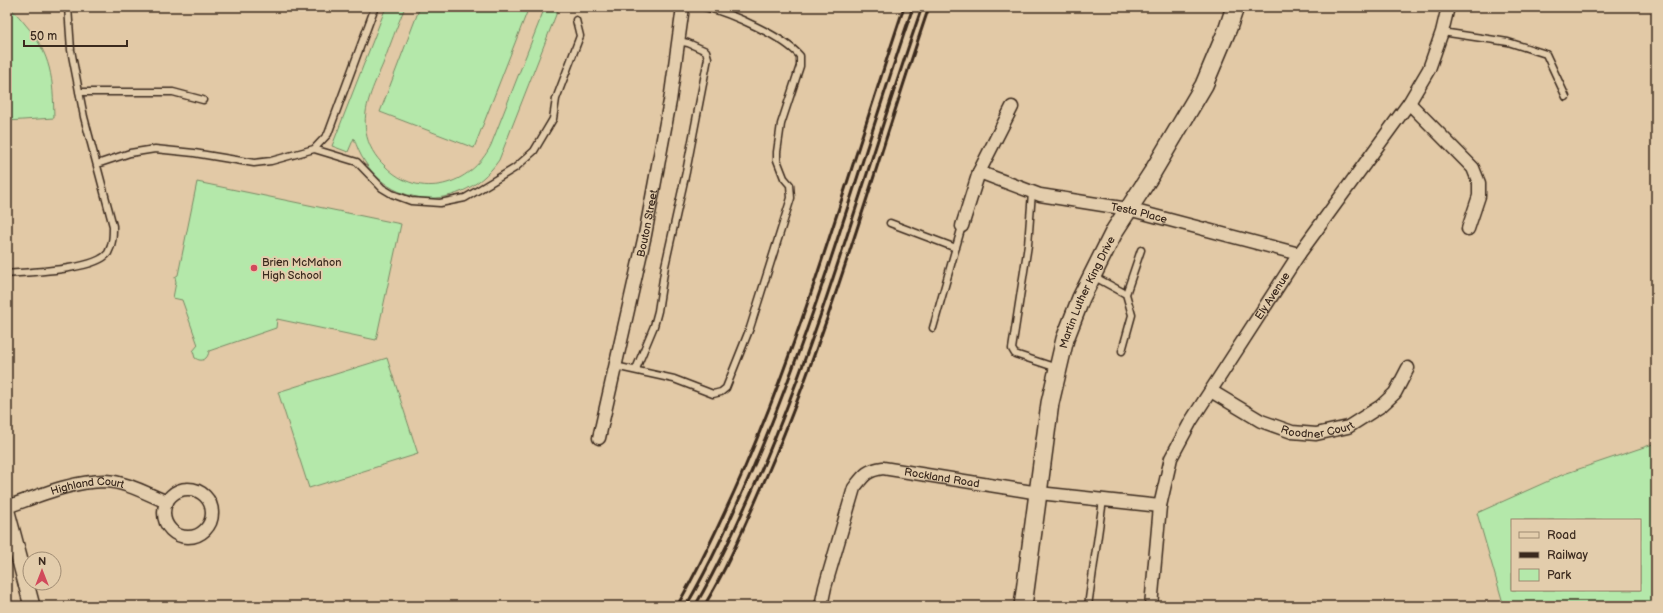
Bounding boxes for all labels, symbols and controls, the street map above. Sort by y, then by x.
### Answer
scale bar [24,22,127,48]
text: 50 m [30,29,57,44]
street label: Bouton Street [634,188,660,258]
street label: Testa Place [1110,200,1169,226]
street label: Martin Luther King Drive [1057,234,1118,350]
place label: Brien McMahon High School [262,256,341,282]
marker: Brien McMahon High School [249,263,259,273]
street label: Ely Avenue [1252,269,1292,322]
street label: Roodner Court [1279,418,1357,441]
street label: Rockland Road [903,465,981,490]
street label: Highland Court [49,474,126,497]
legend [1511,519,1641,591]
text: Road [1547,528,1576,543]
text: Railway [1547,548,1589,563]
north arrow [22,551,62,591]
text: N [38,555,46,568]
text: Park [1547,568,1571,583]

